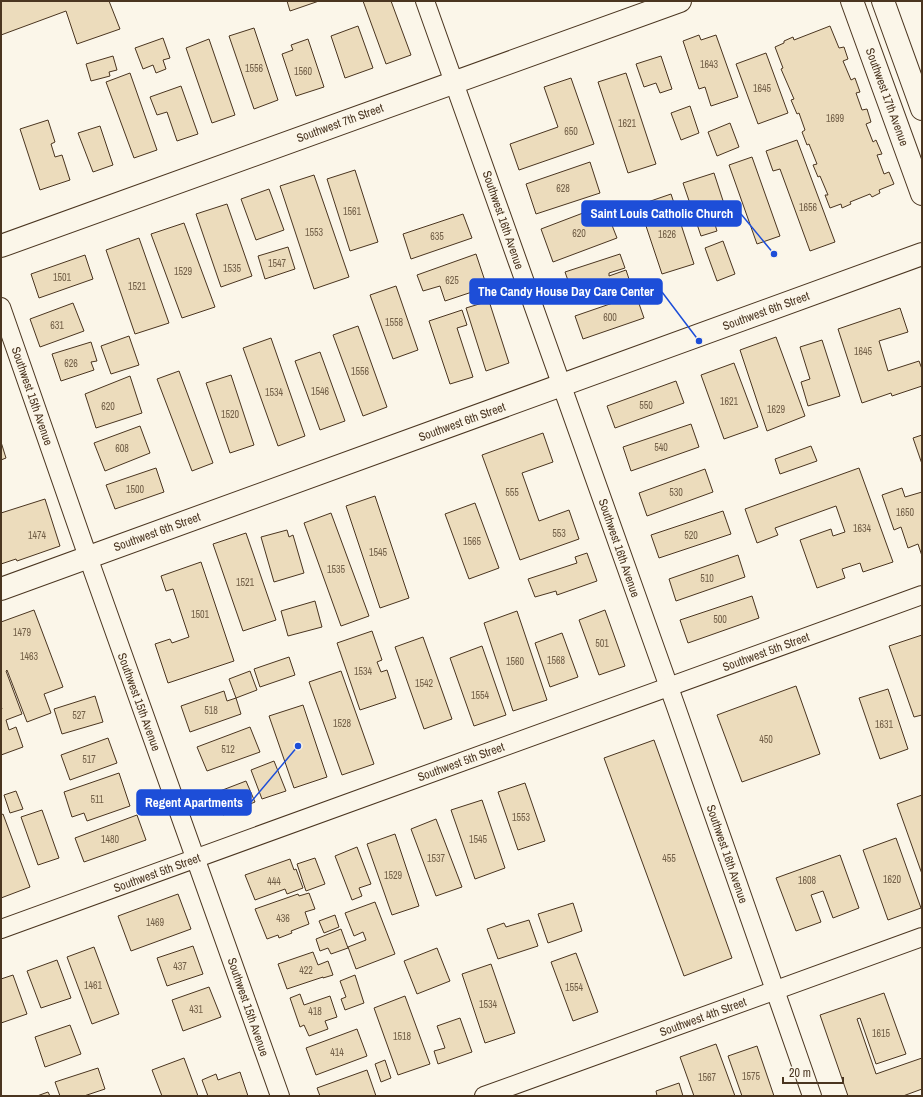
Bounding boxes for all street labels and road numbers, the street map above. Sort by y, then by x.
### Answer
street label: Southwest 17th Avenue [862,46,912,148]
street label: Southwest 7th Street [294,100,386,146]
street label: Southwest 16th Avenue [479,169,527,271]
street label: Southwest 6th Street [720,288,812,334]
street label: Southwest 15th Avenue [8,345,56,447]
street label: Southwest 6th Street [416,399,508,445]
street label: Southwest 16th Avenue [595,497,643,599]
street label: Southwest 6th Street [111,509,203,555]
street label: Southwest 5th Street [720,629,812,675]
street label: Southwest 15th Avenue [114,651,164,753]
street label: Southwest 5th Street [415,739,507,785]
street label: Southwest 16th Avenue [703,803,751,905]
street label: Southwest 5th Street [111,850,203,896]
street label: Southwest 15th Avenue [224,956,272,1058]
street label: Southwest 4th Street [657,994,749,1040]

